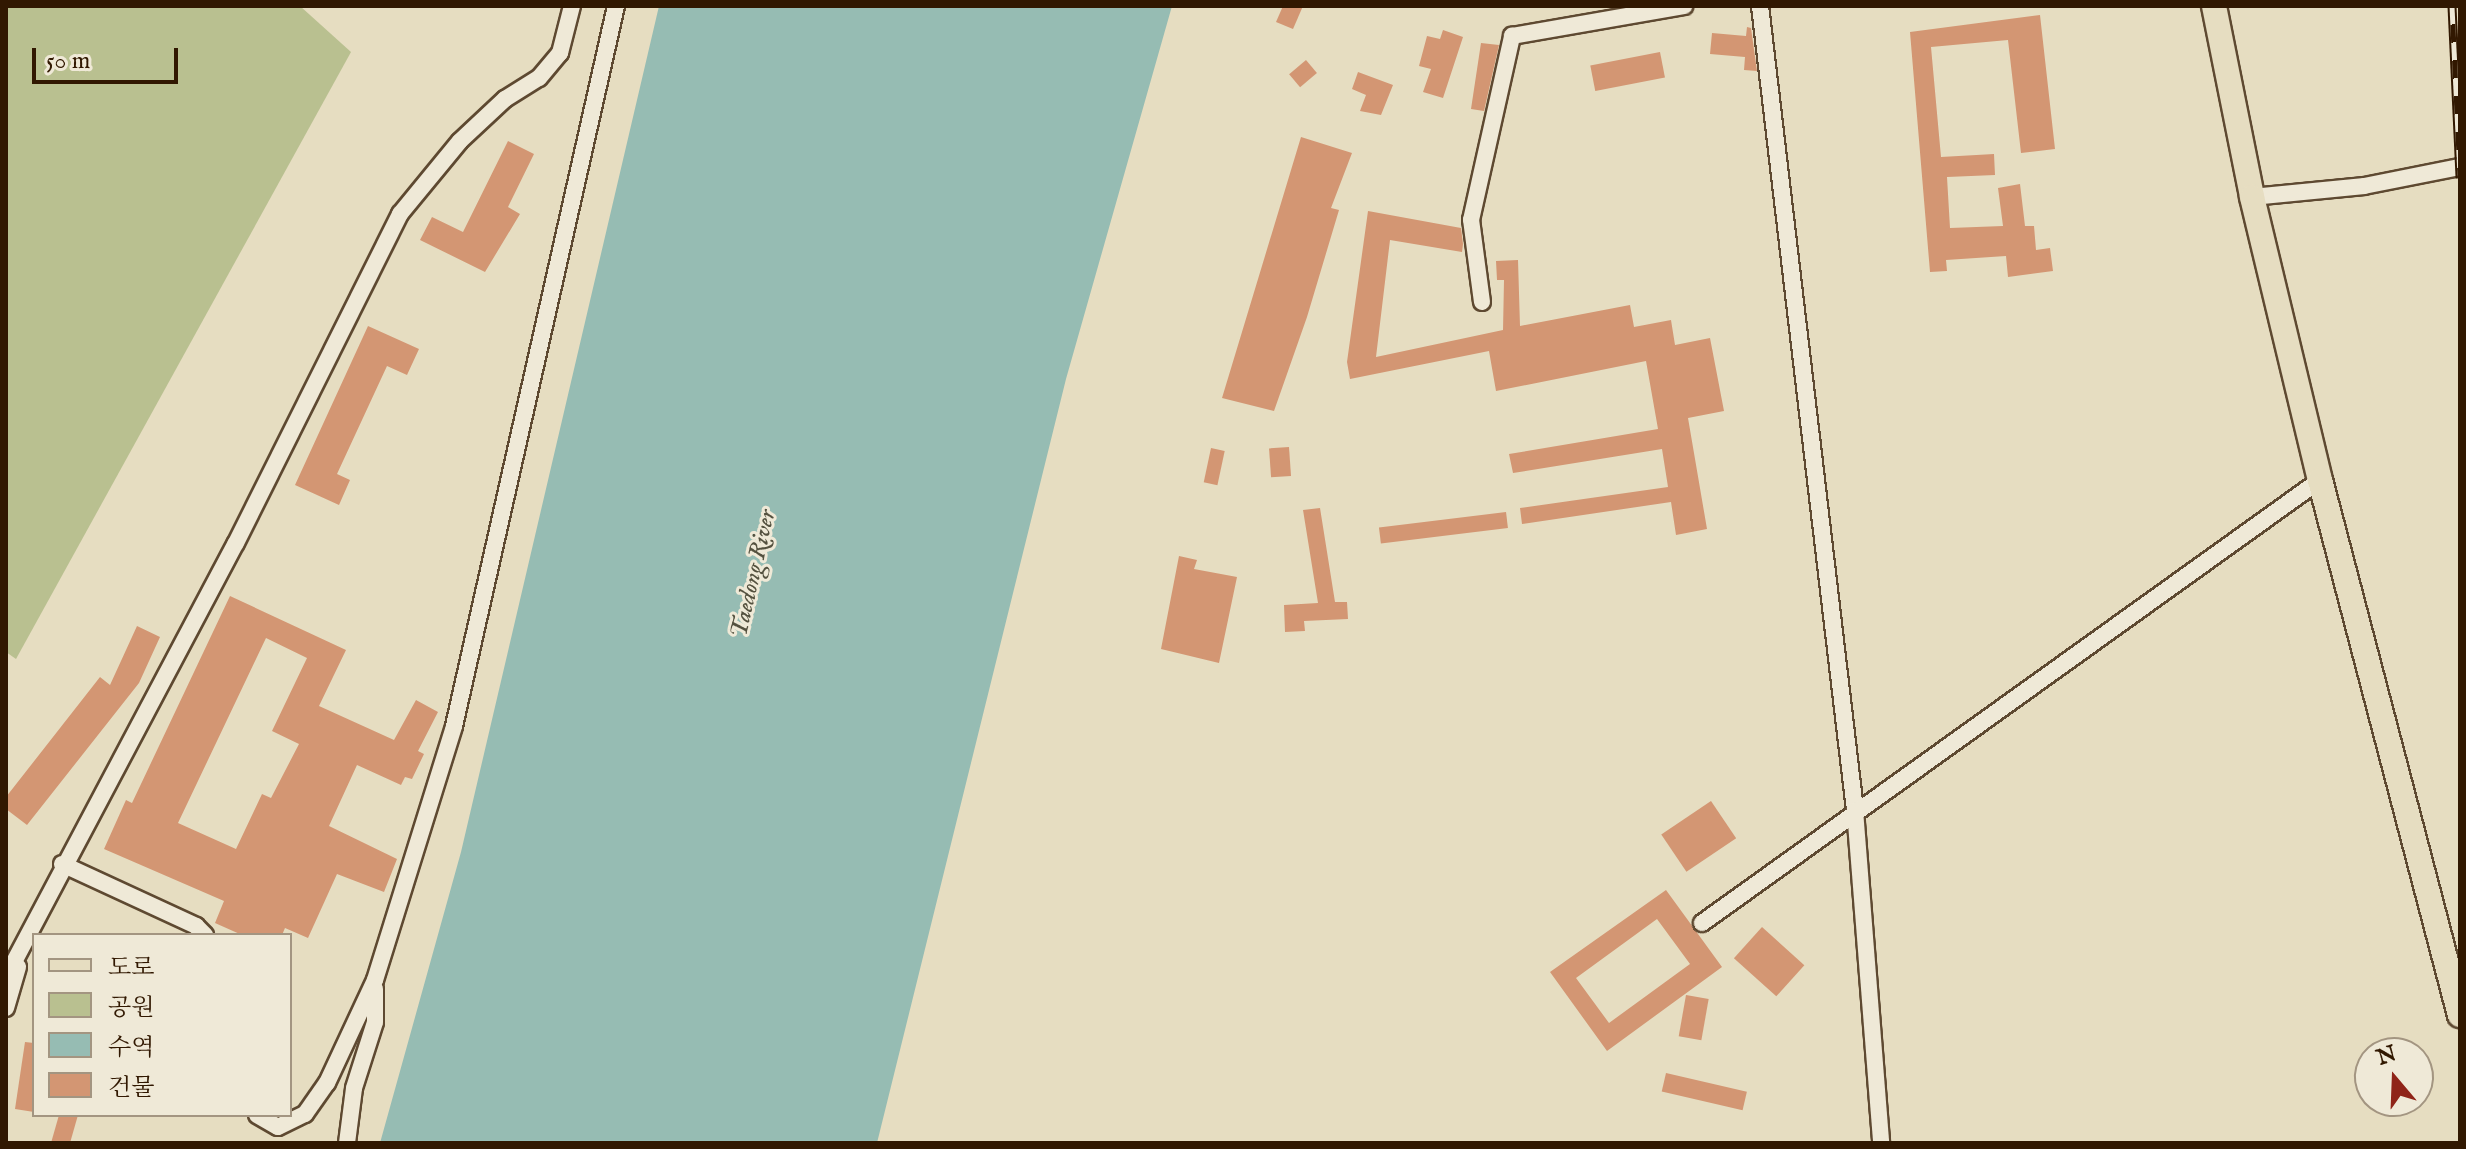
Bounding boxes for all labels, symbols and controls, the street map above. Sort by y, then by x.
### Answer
scale bar [36,32,182,82]
text: 50 m [46,46,90,77]
water label: Taedong River [725,507,783,641]
legend [32,933,292,1117]
text: 도로 [108,953,154,984]
text: 공원 [108,993,154,1024]
text: 수역 [108,1033,154,1064]
north arrow [2354,1037,2434,1117]
text: N [2373,1040,2400,1073]
text: 건물 [108,1073,154,1104]

